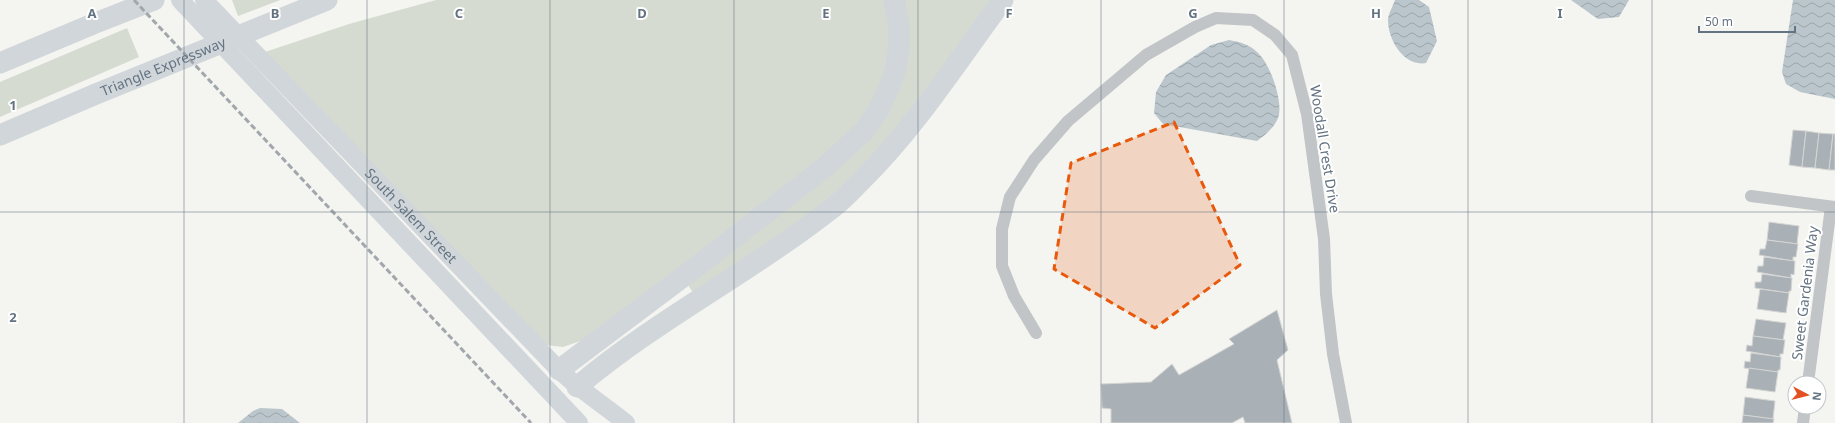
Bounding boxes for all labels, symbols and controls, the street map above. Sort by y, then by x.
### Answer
text: A [88,4,97,22]
text: B [271,4,279,22]
text: C [455,4,463,22]
text: D [637,4,647,22]
text: E [822,4,830,22]
text: F [1005,4,1013,22]
text: G [1188,4,1198,22]
text: H [1371,4,1381,22]
text: I [1557,4,1563,22]
scale bar [1699,8,1795,34]
text: 50 m [1705,13,1733,30]
street label: Triangle Expressway [98,32,229,100]
street label: Woodall Crest Drive [1306,84,1345,214]
text: 1 [9,96,17,114]
street label: South Salem Street [361,164,462,267]
street label: Sweet Gardenia Way [1787,224,1822,361]
text: 2 [9,308,17,326]
north arrow [1787,375,1827,415]
text: N [1809,391,1825,402]

